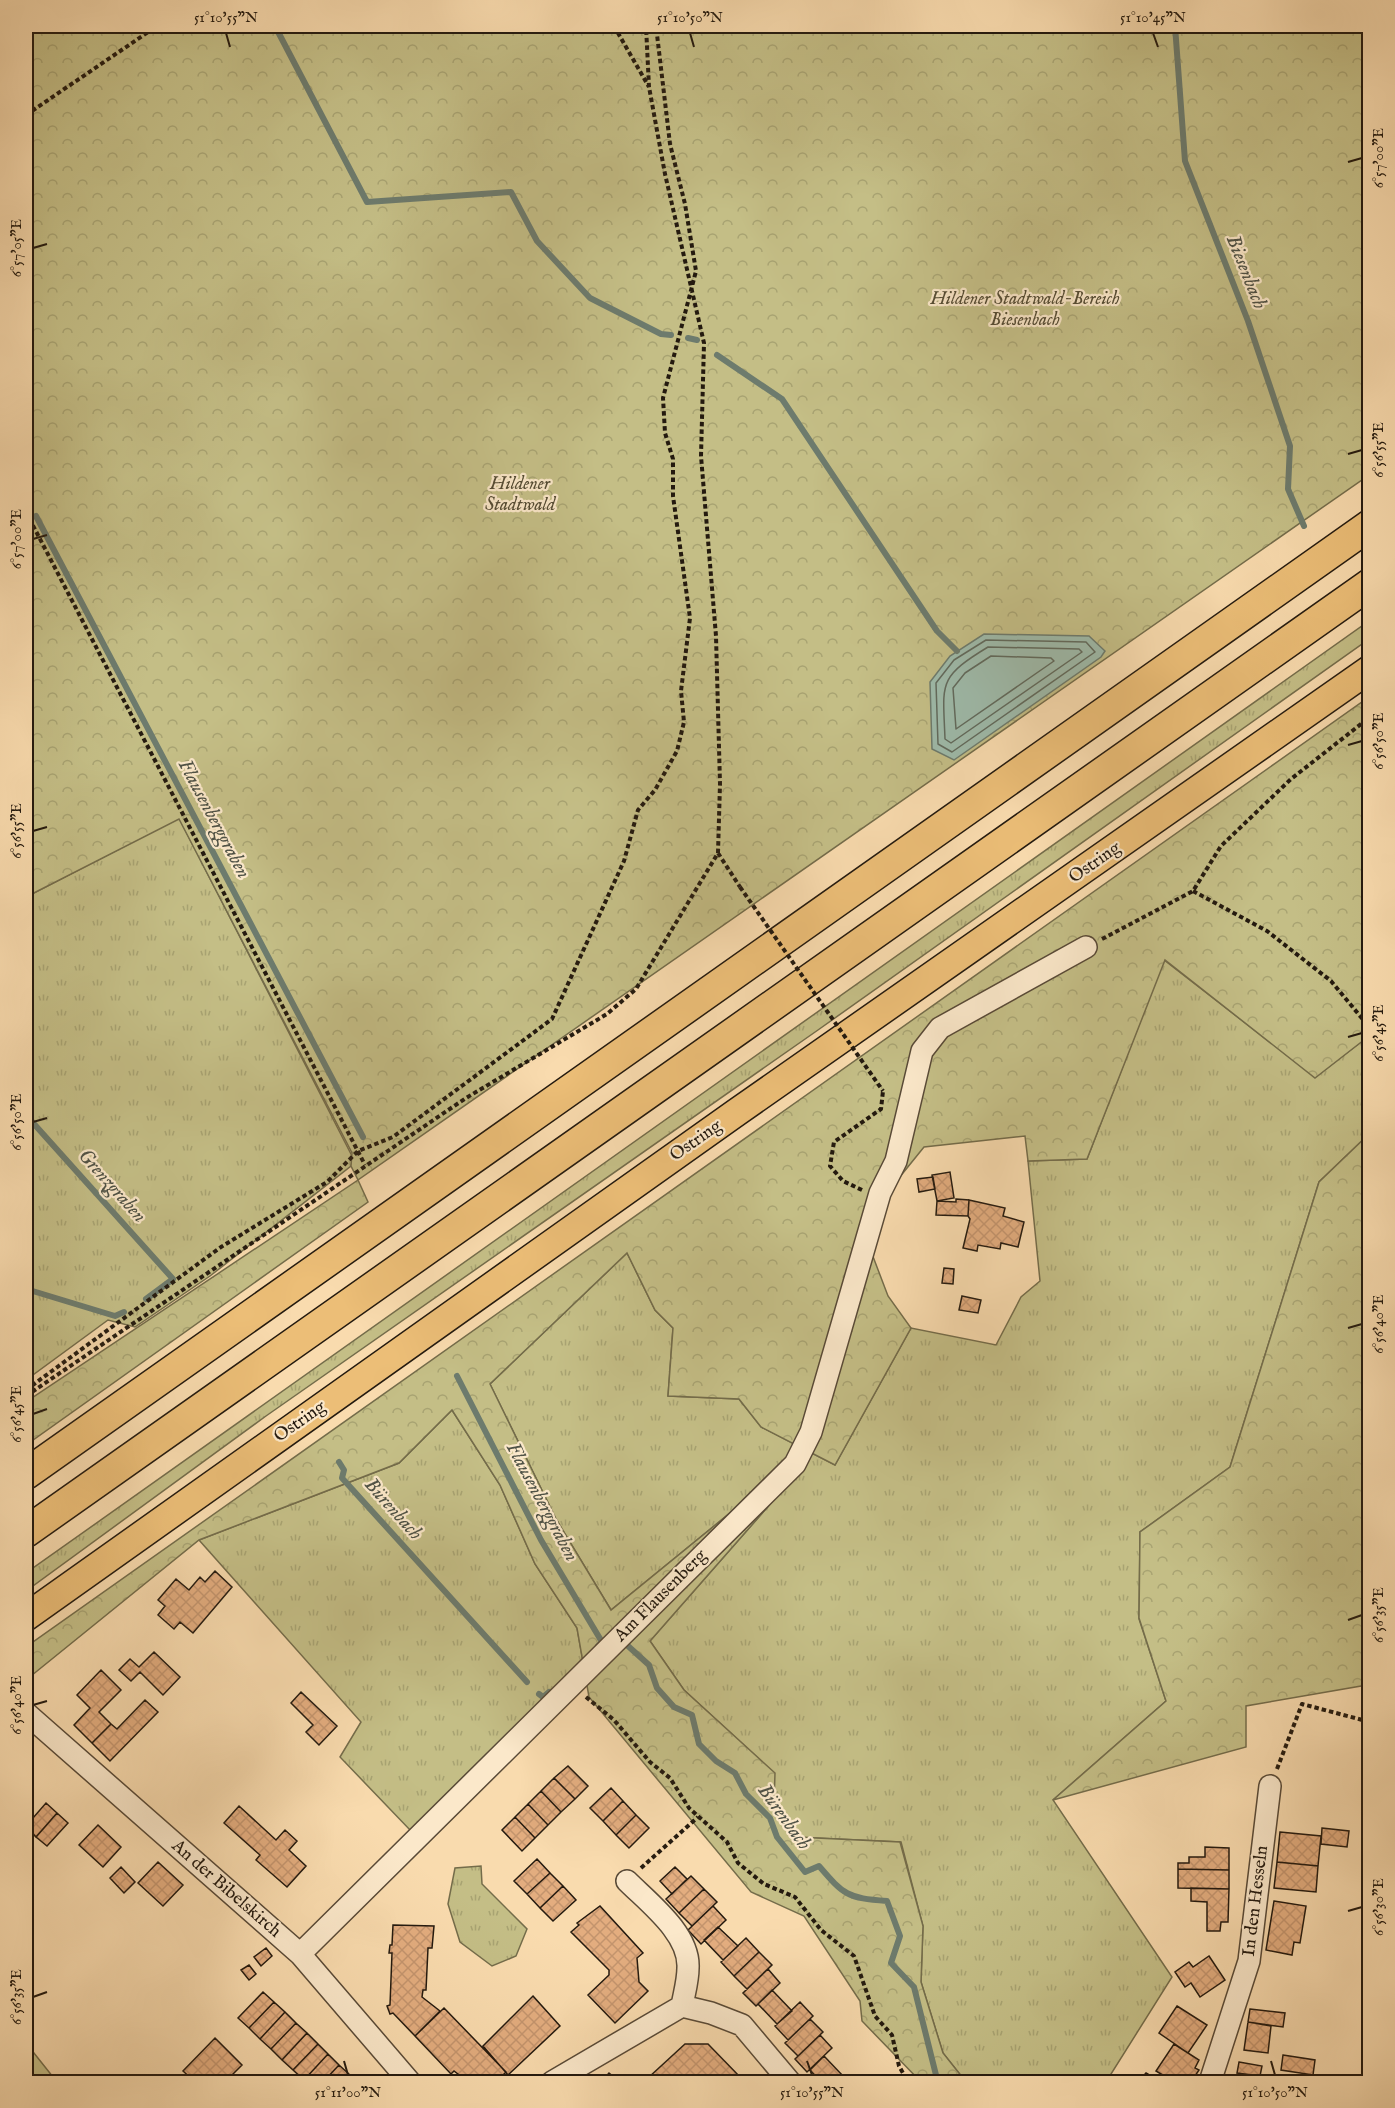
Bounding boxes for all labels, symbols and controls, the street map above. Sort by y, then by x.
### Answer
text: 51°10'55"N [194,8,258,27]
text: 51°10'50"N [657,8,723,27]
text: 51°10'45"N [1120,8,1186,27]
text: 6°57'00"E [1369,128,1388,188]
text: 6°57'05"E [7,219,26,277]
water label: Biesenbach [1220,231,1272,313]
park label: Hildener Stadtwald-Bereich Biesenbach [929,288,1120,332]
text: 6°56'55"E [1369,422,1388,478]
park label: Hildener Stadtwald [485,473,557,517]
text: 6°57'00"E [7,509,26,569]
text: 6°56'50"E [1369,712,1388,770]
water label: Flausenberggraben [171,755,256,883]
text: 6°56'55"E [7,803,26,859]
street label: Ostring [1065,837,1126,889]
text: 6°56'45"E [1369,1004,1388,1062]
text: 6°56'50"E [7,1093,26,1151]
street label: Ostring [666,1115,727,1167]
water label: Grenzgraben [72,1144,152,1229]
text: 6°56'40"E [1369,1294,1388,1354]
text: 6°56'45"E [7,1385,26,1443]
street label: Ostring [270,1396,331,1448]
water label: Flausenberggraben [499,1438,584,1566]
water label: Bürenbach [358,1473,428,1546]
street label: Am Flausenberg [609,1545,712,1648]
text: 6°56'35"E [1369,1587,1388,1643]
text: 6°56'40"E [7,1675,26,1735]
water label: Bürenbach [752,1779,817,1855]
street label: An der Bibelskirch [166,1834,286,1943]
street label: In den Hesseln [1238,1844,1274,1958]
text: 6°56'30"E [1369,1878,1388,1936]
text: 6°56'35"E [7,1969,26,2025]
text: 51°11'00"N [315,2083,381,2102]
text: 51°10'55"N [780,2083,844,2102]
text: 51°10'50"N [1242,2083,1308,2102]

